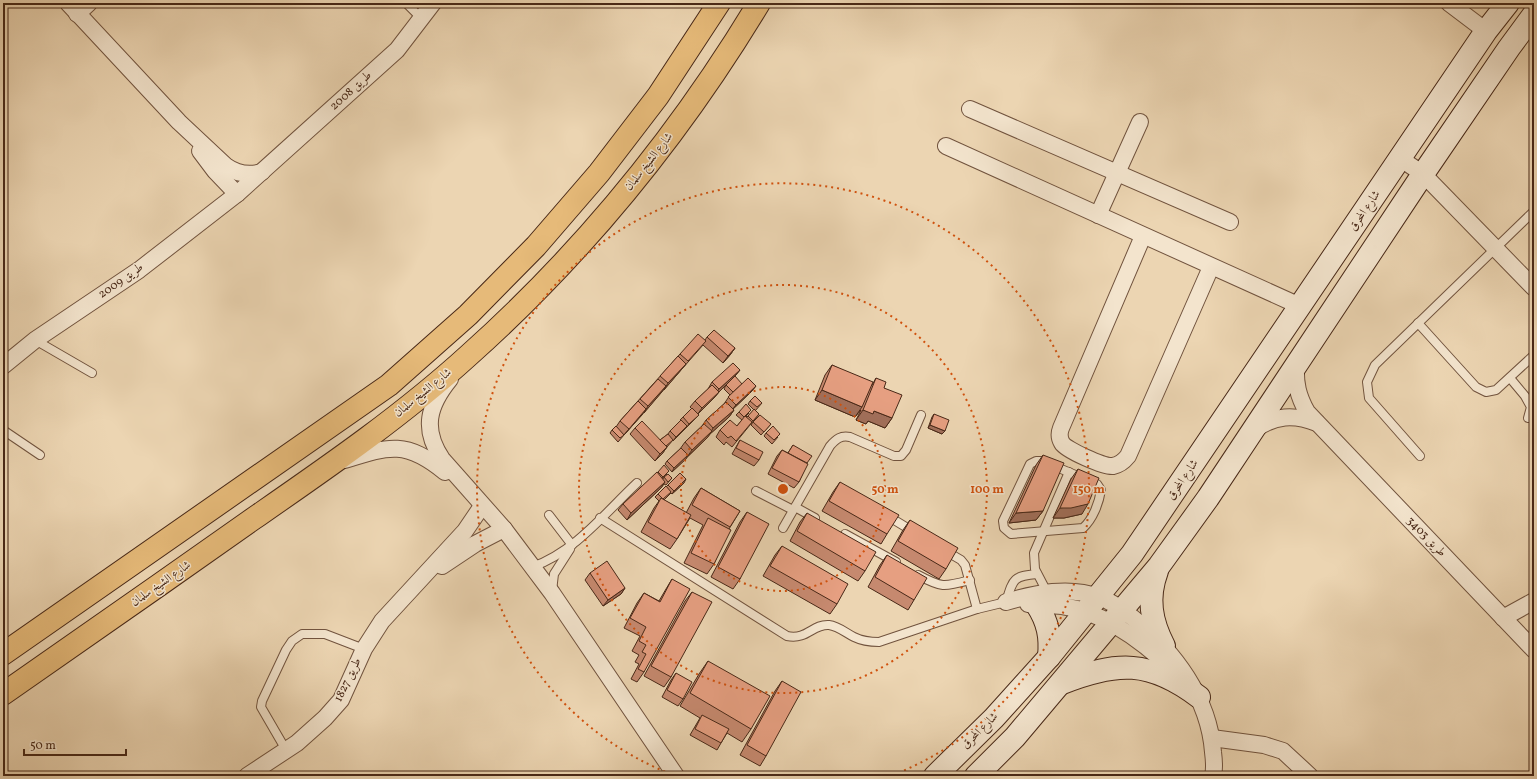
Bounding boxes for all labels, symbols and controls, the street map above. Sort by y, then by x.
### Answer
street label: طريق 2008 [327,68,376,114]
street label: شارع الشيخ سلمان [621,129,678,196]
street label: شارع المحرق [1346,187,1386,236]
street label: طريق 2009 [95,260,147,302]
street label: شارع الشيخ سلمان [391,365,457,423]
street label: شارع المحرق [1164,456,1204,505]
centre of rings [776,482,790,496]
text: 50 m [871,482,899,498]
text: 100 m [970,482,1004,498]
text: 150 m [1073,482,1105,498]
street label: طريق 3403 [1403,513,1449,561]
street label: شارع الشيخ سلمان [128,557,195,612]
street label: طريق 1827 [330,655,366,705]
street label: شارع المحرق [958,709,1003,754]
scale bar [24,731,126,757]
text: 50 m [30,738,56,754]

